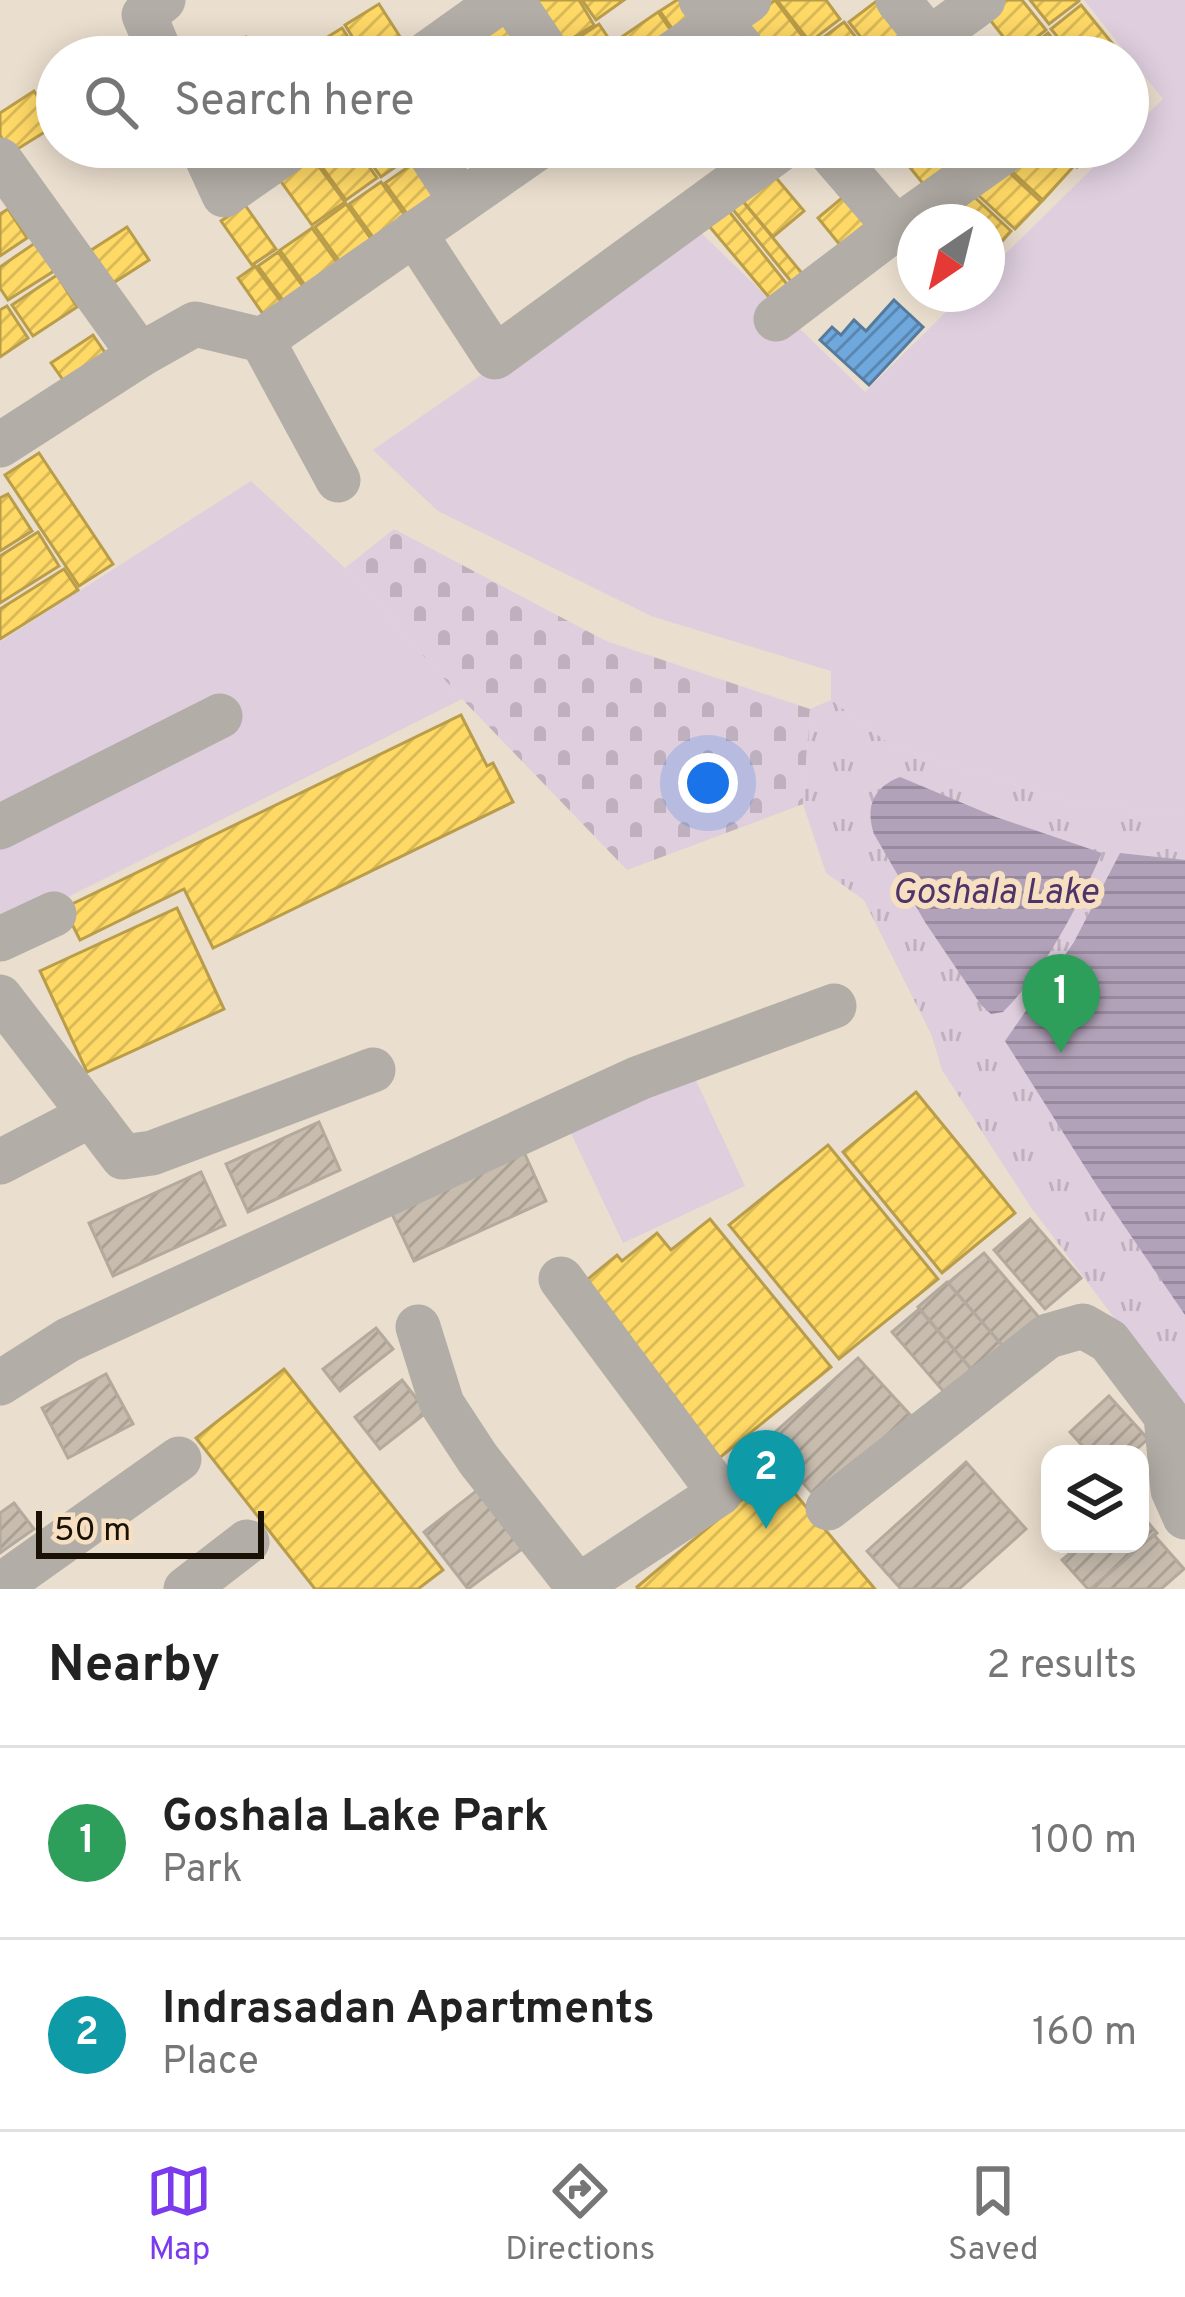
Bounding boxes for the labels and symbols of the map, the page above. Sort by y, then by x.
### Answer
north arrow [897,204,1005,312]
your location [678,753,738,813]
water label: Goshala Lake [892,871,1098,917]
pin: 1 [1022,954,1100,1053]
pin: 2 [727,1430,805,1529]
scale bar [36,1505,264,1558]

